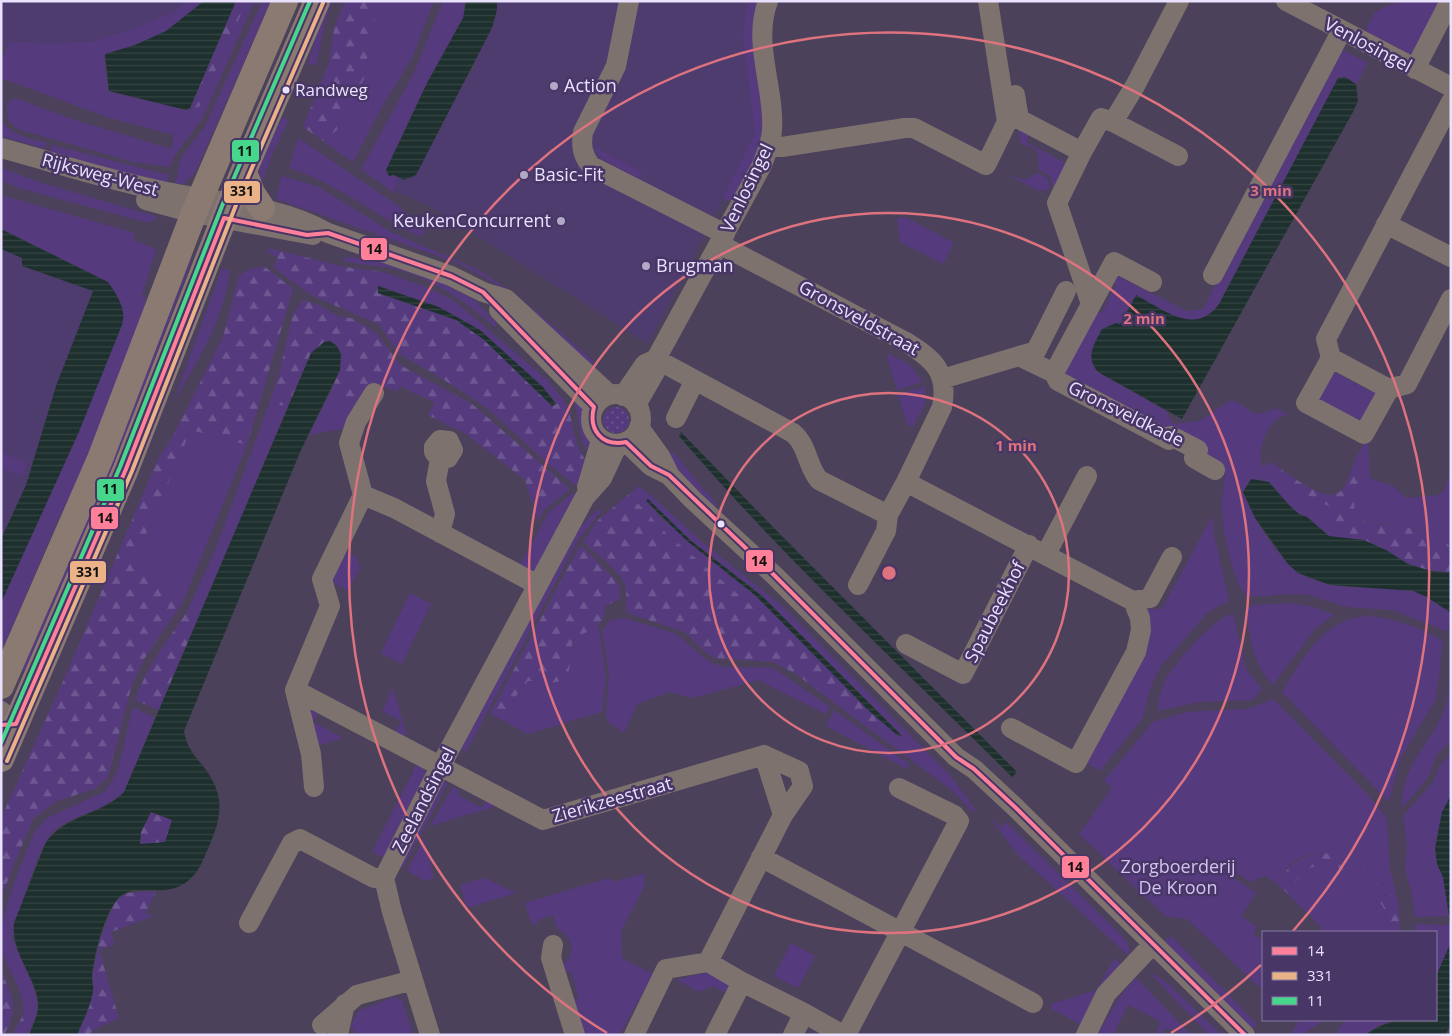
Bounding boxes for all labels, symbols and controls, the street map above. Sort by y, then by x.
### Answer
street label: Venlosingel [1321,11,1416,77]
place label: Action [564,73,617,97]
place label: Randweg [295,78,368,101]
marker: Action [548,80,560,92]
marker: Randweg [281,85,291,95]
line badge: 11 [231,139,260,163]
street label: Venlosingel [714,139,778,236]
text: 11 [237,141,253,160]
street label: Rijksweg-West [39,147,161,201]
place label: Basic-Fit [534,162,603,186]
marker: Basic-Fit [518,169,530,181]
line badge: 331 [223,180,261,204]
text: 3 min [1250,180,1292,200]
text: 331 [230,181,254,200]
place label: KeukenConcurrent [393,208,551,232]
marker: KeukenConcurrent [555,215,567,227]
line badge: 14 [360,237,388,261]
text: 14 [366,239,382,258]
place label: Brugman [656,253,734,277]
marker: Brugman [640,260,652,272]
street label: Gronsveldstraat [795,274,924,360]
text: 2 min [1123,308,1165,328]
street label: Gronsveldkade [1064,375,1188,452]
text: 1 min [995,435,1037,455]
line badge: 11 [96,478,125,502]
text: 11 [102,479,118,498]
line badge: 14 [90,506,119,530]
text: 14 [97,508,113,527]
unlabelled marker [716,519,726,529]
line badge: 14 [745,549,774,573]
text: 14 [751,551,767,570]
street label: Spaubeekhof [958,556,1030,666]
line badge: 331 [69,560,107,584]
text: 331 [76,562,100,581]
centre of rings [880,564,898,582]
street label: Zeelandsingel [386,743,460,857]
street label: Zierikzeestraat [549,770,675,828]
park label: Zorgboerderij De Kroon [1120,854,1236,899]
line badge: 14 [1061,855,1090,879]
text: 14 [1067,857,1083,876]
legend [1262,931,1437,1021]
text: 14 [1307,940,1325,960]
text: 331 [1307,965,1333,985]
text: 11 [1307,990,1324,1010]

